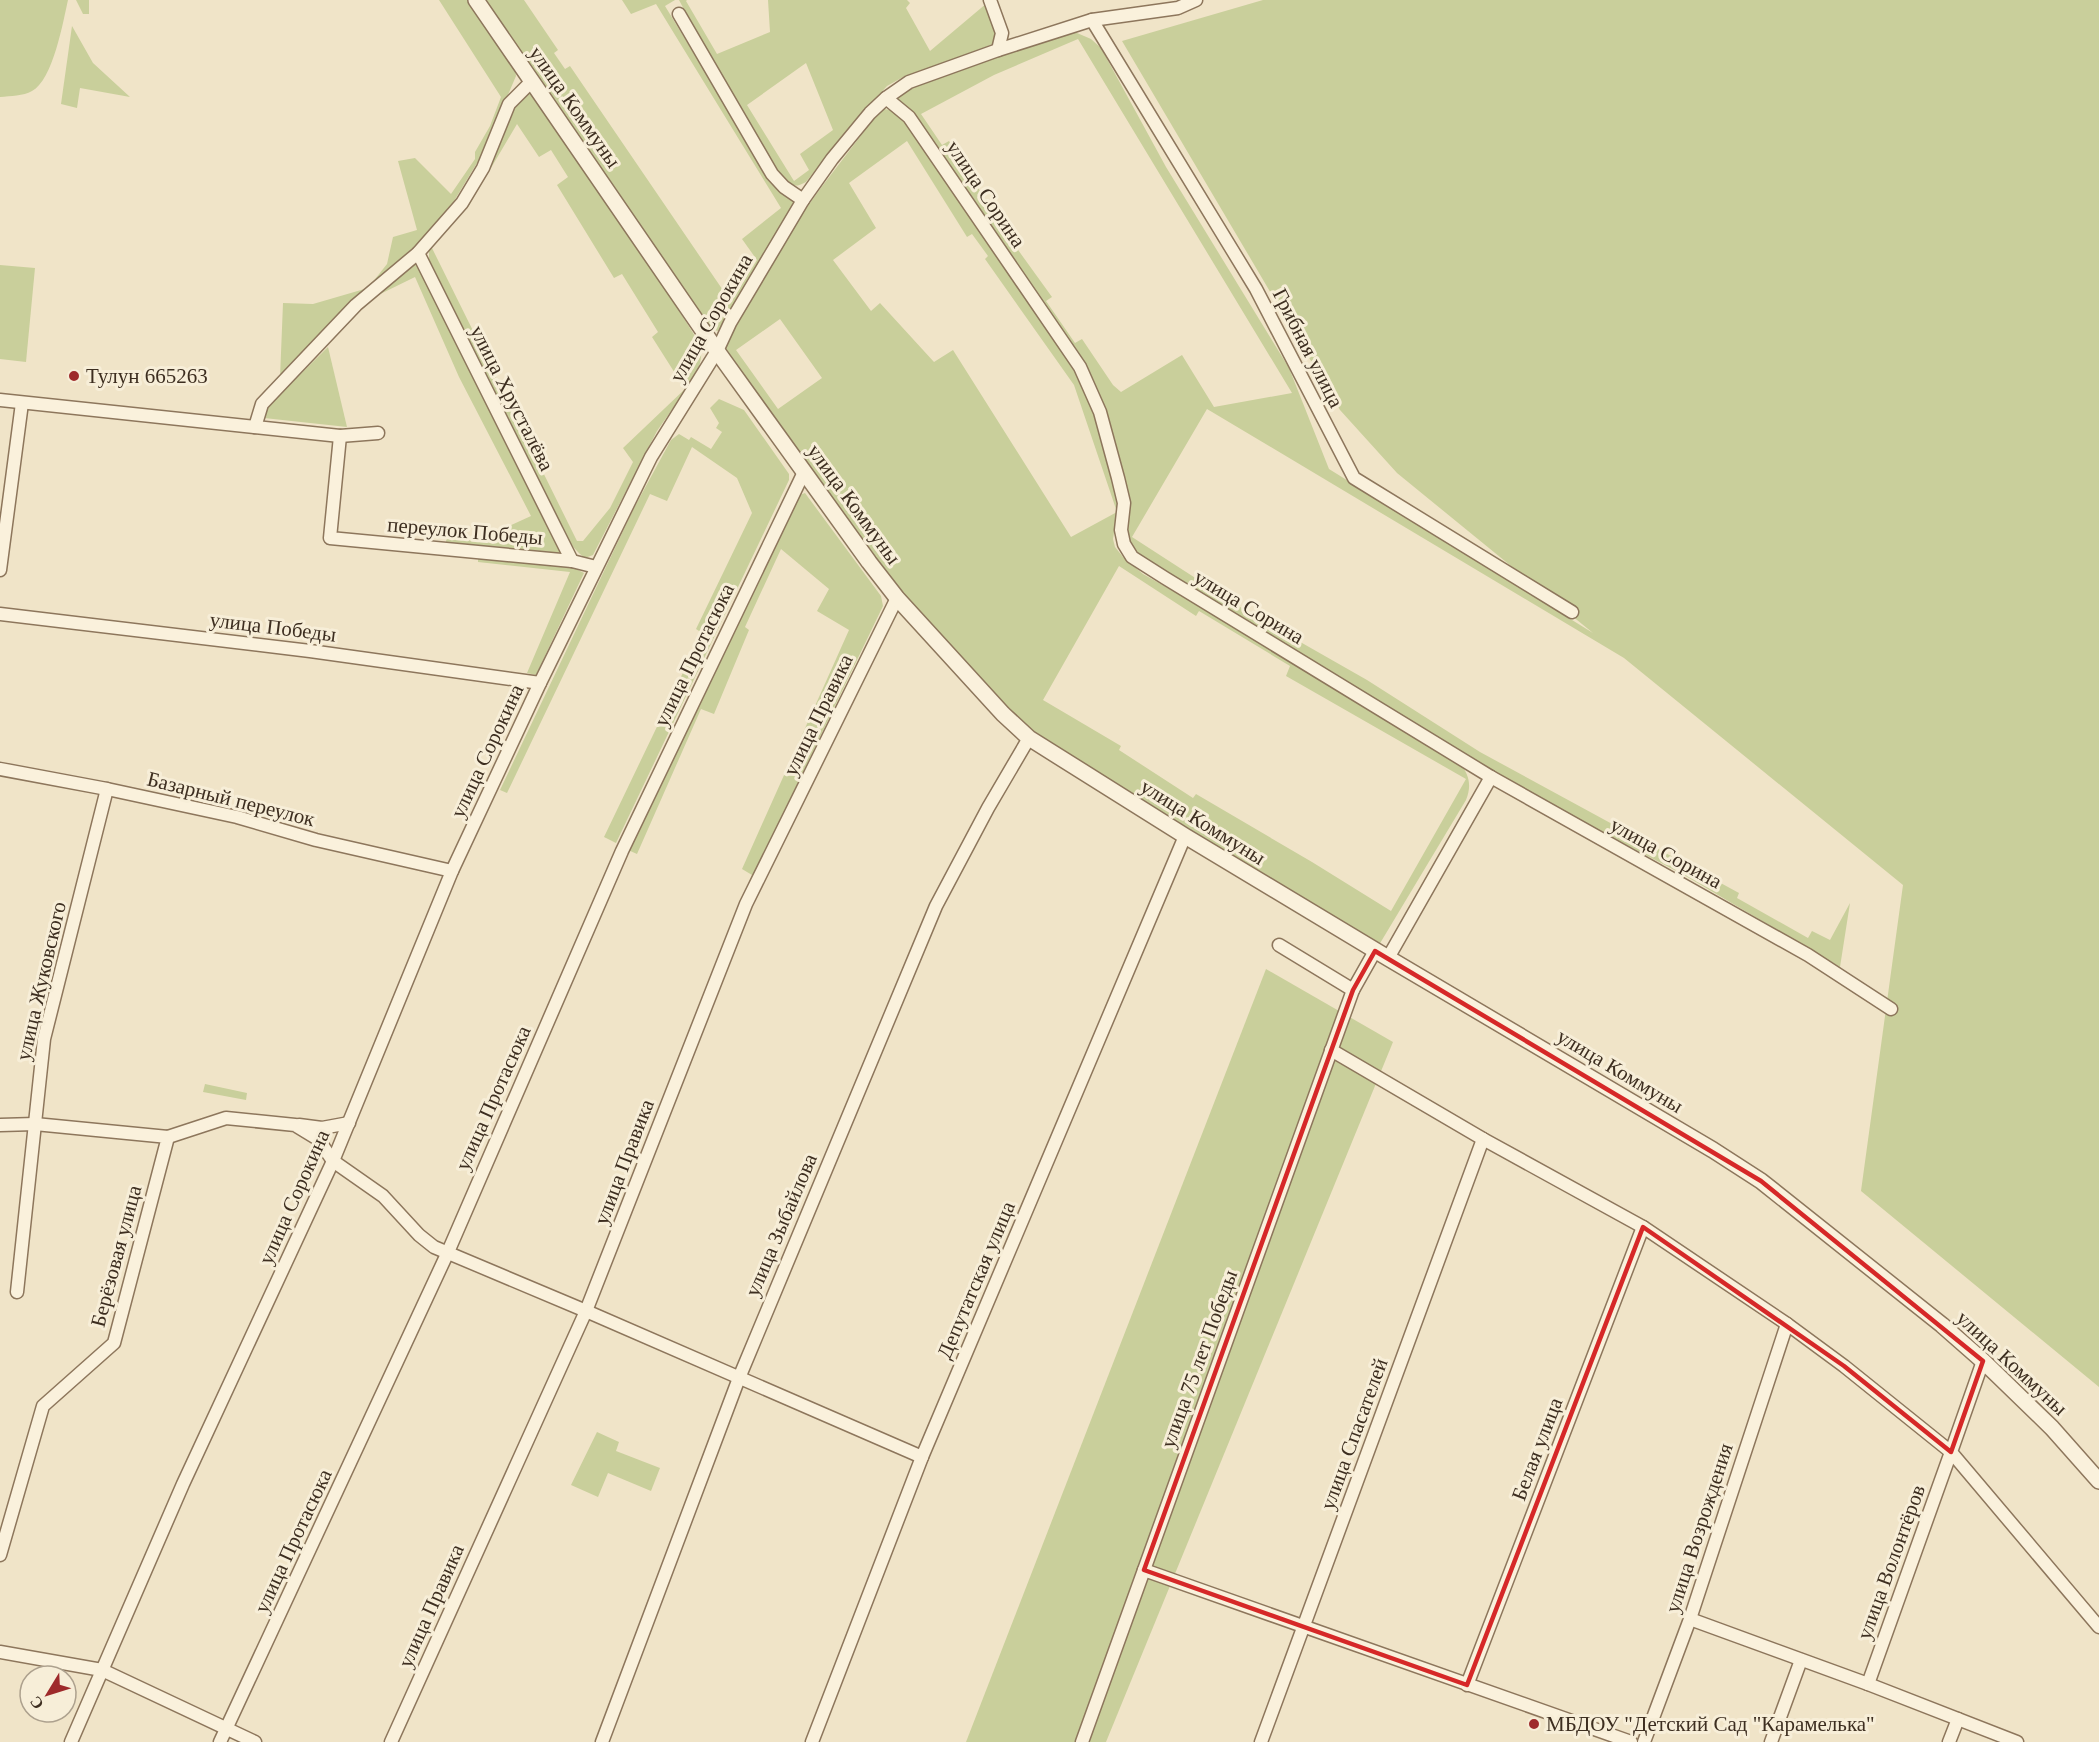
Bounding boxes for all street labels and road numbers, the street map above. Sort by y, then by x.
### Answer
street label: улица Коммуны [524,42,626,172]
street label: улица Сорина [941,136,1031,253]
street label: улица Сорокина [664,249,758,387]
street label: Грибная улица [1268,284,1349,412]
street label: улица Хрусталёва [465,321,559,475]
street label: улица Коммуны [802,439,906,569]
street label: переулок Победы [386,512,544,550]
street label: улица Сорина [1190,565,1309,650]
street label: улица Протасюка [649,579,739,730]
street label: улица Победы [209,607,337,647]
street label: улица Правика [778,650,858,780]
street label: улица Сорокина [446,680,529,822]
street label: Базарный переулок [145,767,318,832]
street label: улица Коммуны [1136,774,1270,870]
street label: улица Сорина [1606,812,1727,894]
street label: улица Жуковского [11,899,71,1063]
street label: улица Протасюка [450,1021,536,1174]
street label: улица Коммуны [1553,1024,1687,1118]
street label: улица Правика [589,1095,659,1228]
street label: улица Сорокина [254,1125,335,1268]
street label: улица Зыбайлова [740,1149,822,1300]
street label: Берёзовая улица [86,1182,147,1329]
street label: Депутатская улица [932,1197,1020,1362]
street label: улица 75 лет Победы [1156,1267,1242,1451]
street label: улица Коммуны [1952,1306,2072,1420]
street label: улица Спасателей [1315,1355,1393,1513]
street label: Белая улица [1506,1394,1568,1504]
street label: улица Возрождения [1660,1440,1738,1616]
street label: улица Протасюка [249,1465,337,1617]
street label: улица Волонтёров [1852,1481,1930,1643]
street label: улица Правика [393,1540,469,1671]

